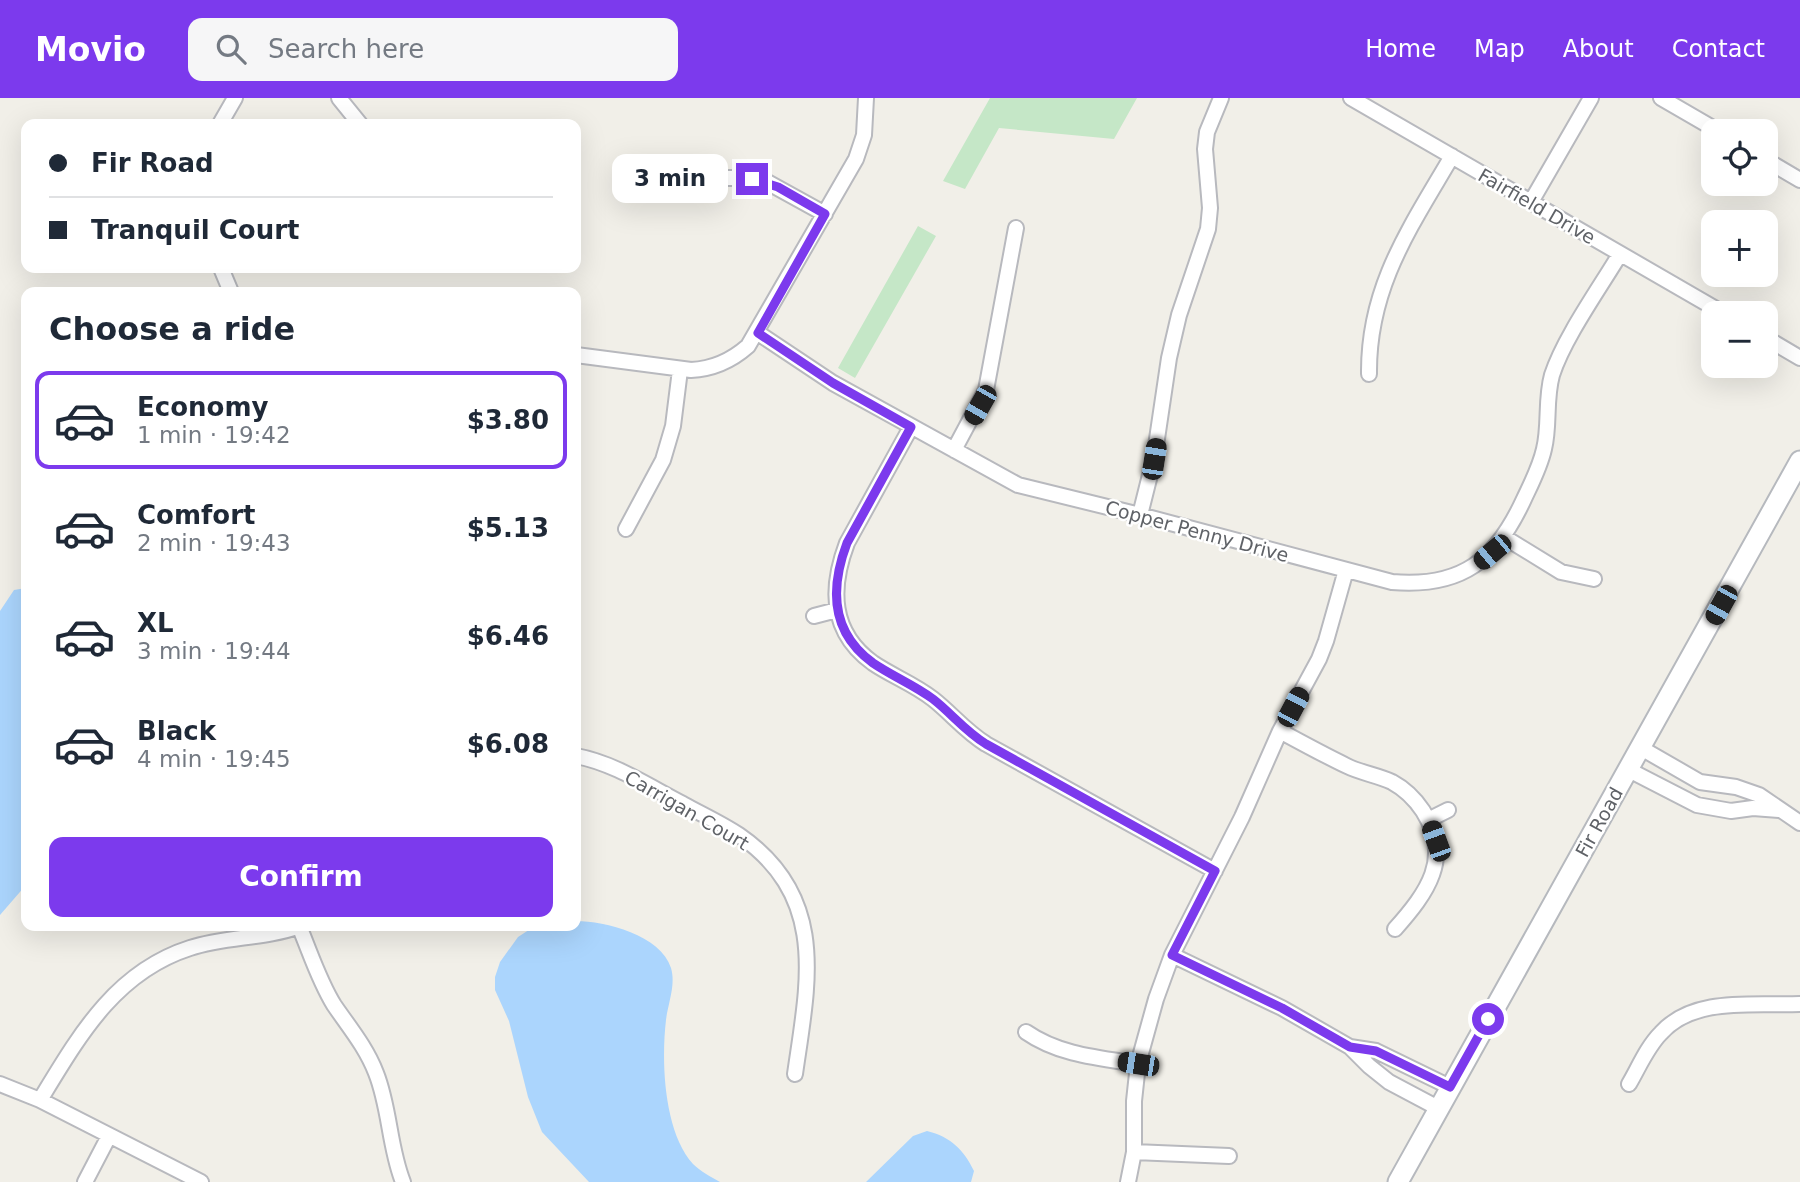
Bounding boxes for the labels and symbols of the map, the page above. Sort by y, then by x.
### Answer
callout: 3 min [612,154,728,204]
route end [736,163,768,195]
street label: Fairfield Drive [1475,164,1599,248]
car [961,382,1000,428]
car [1141,437,1168,481]
street label: Copper Penny Drive [1103,496,1291,566]
car [1470,530,1515,574]
car [1702,582,1741,628]
car [1274,684,1313,730]
street label: Carrigan Court [621,766,753,854]
street label: Fir Road [1571,783,1627,861]
car [1419,818,1454,864]
route start [1472,1003,1504,1035]
car [1116,1050,1161,1078]

